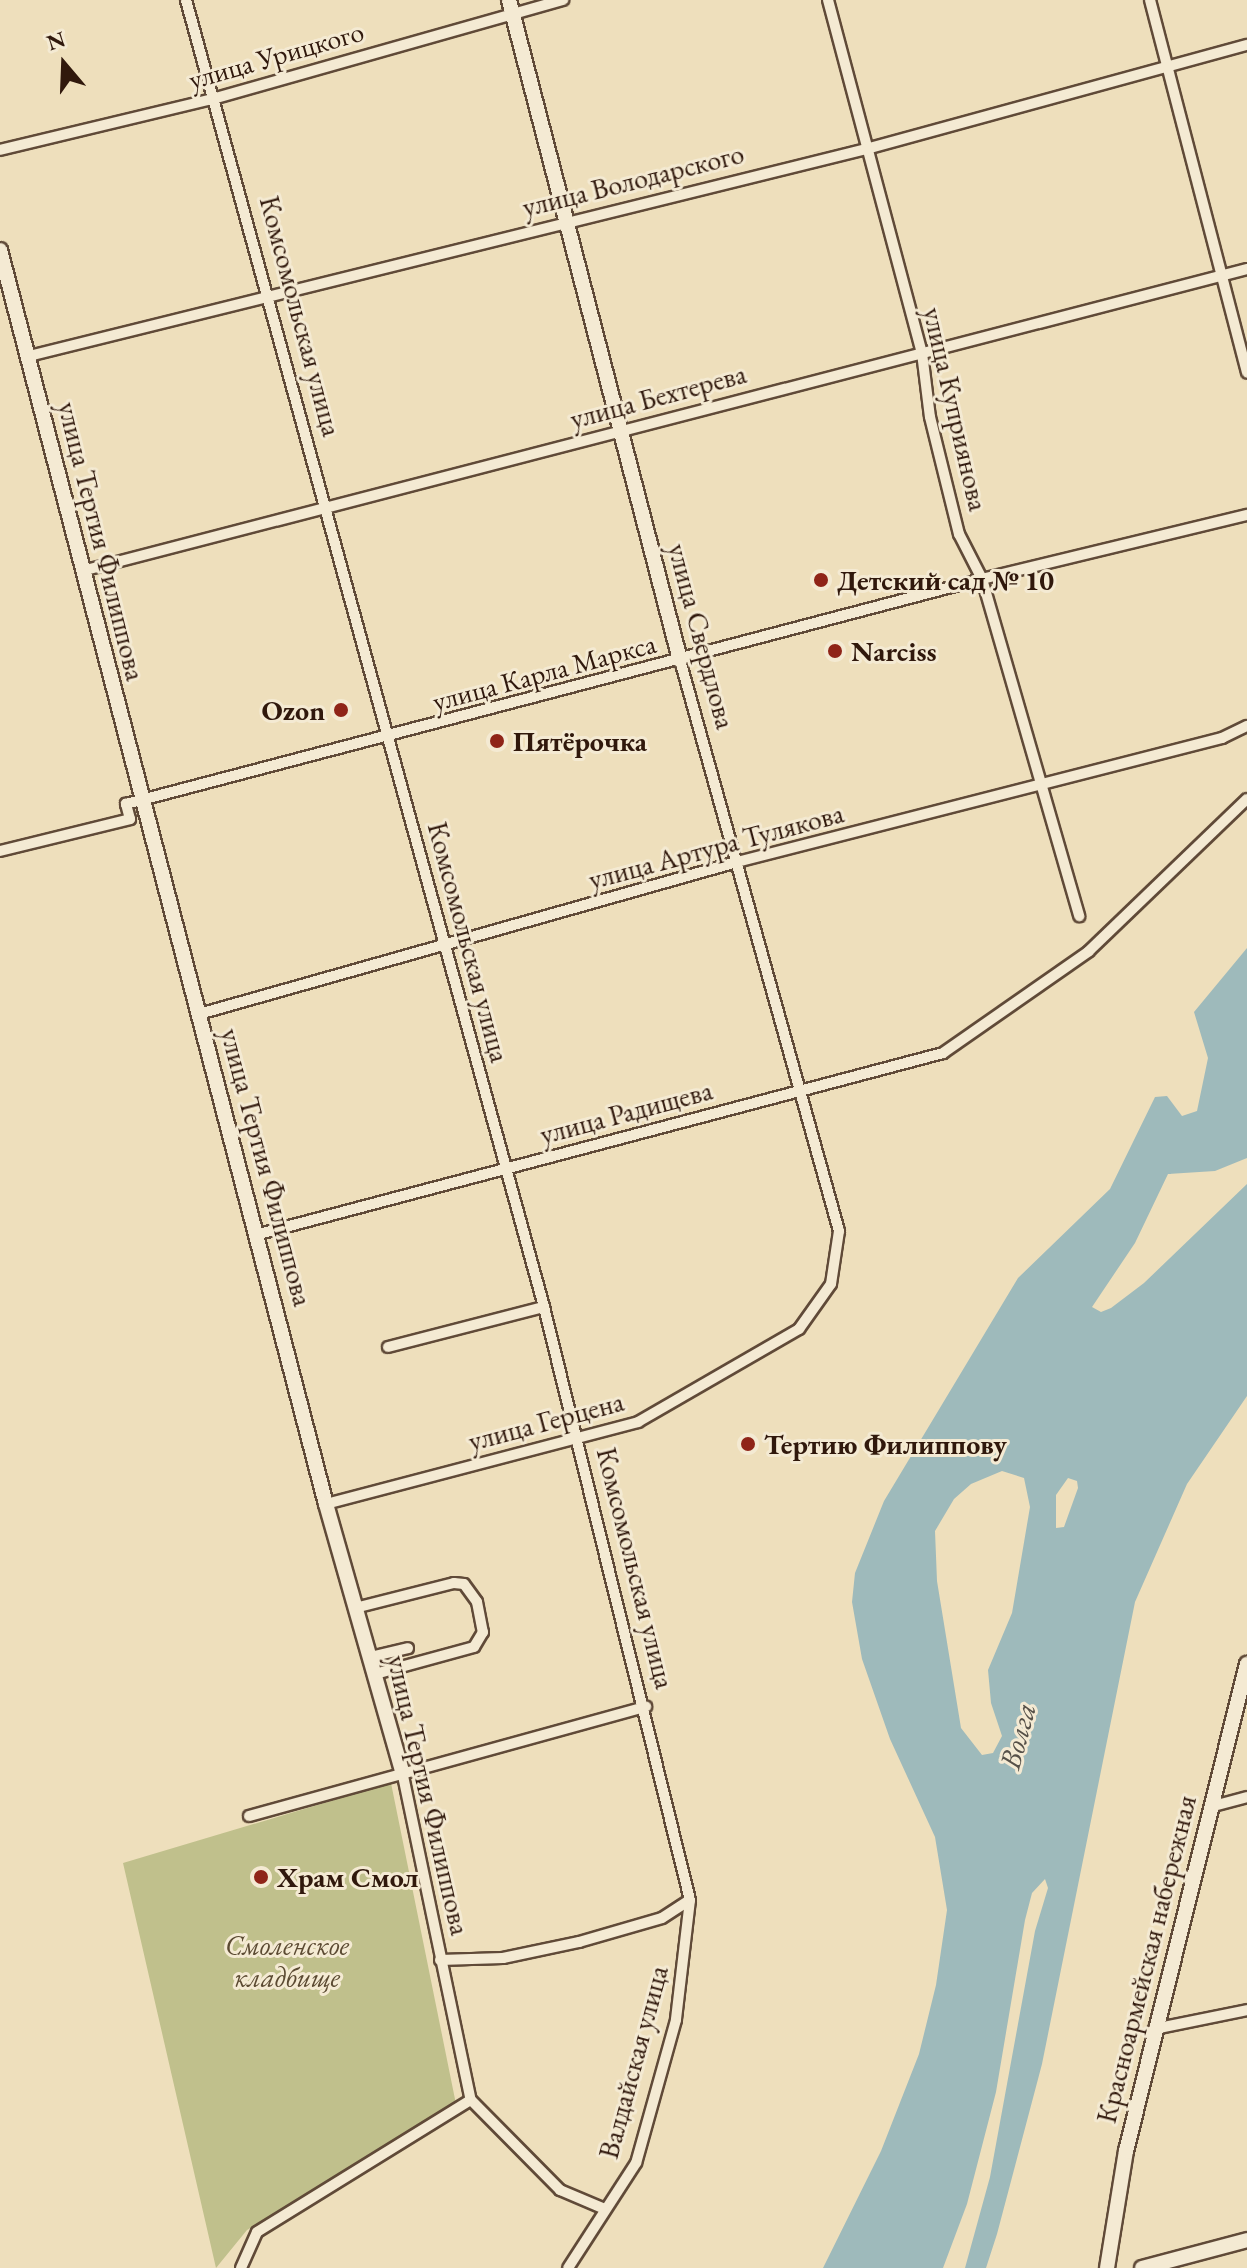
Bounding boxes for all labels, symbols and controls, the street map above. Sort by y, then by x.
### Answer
street label: улица Урицкого [185,14,367,96]
north arrow [24,24,104,104]
text: N [43,24,69,57]
street label: улица Володарского [519,136,747,224]
street label: Комсомольская улица [253,192,349,440]
street label: улица Куприянова [916,304,996,514]
street label: улица Бехтерева [566,356,750,436]
street label: улица Тертия Филиппова [51,398,153,684]
street label: улица Свердлова [661,540,743,732]
place label: Детский сад № 10 [837,563,1054,597]
marker: Детский сад № 10 [812,571,830,589]
street label: улица Карла Маркса [429,626,659,718]
place label: Narciss [851,634,937,668]
marker: Narciss [826,642,844,660]
place label: Ozon [262,693,325,727]
marker: Ozon [332,701,350,719]
place label: Пятёрочка [513,724,647,758]
marker: Пятёрочка [488,732,506,750]
street label: улица Артура Тулякова [585,796,847,896]
street label: Комсомольская улица [421,818,517,1066]
street label: улица Тертия Филиппова [214,1024,320,1310]
street label: улица Радищева [536,1073,716,1151]
street label: улица Герцена [465,1384,627,1458]
place label: Тертию Филиппову [764,1427,1007,1461]
marker: Тертию Филиппову [739,1435,757,1453]
street label: Комсомольская улица [590,1444,682,1692]
street label: улица Тертия Филиппова [380,1652,478,1938]
water label: Волга [992,1699,1044,1773]
street label: Красноармейская набережная [1089,1792,1203,2126]
place label: Храм Смол [277,1860,419,1894]
marker: Храм Смол [252,1868,270,1886]
park label: Смоленское кладбище [225,1928,349,1994]
street label: Валдайская улица [591,1962,675,2162]

